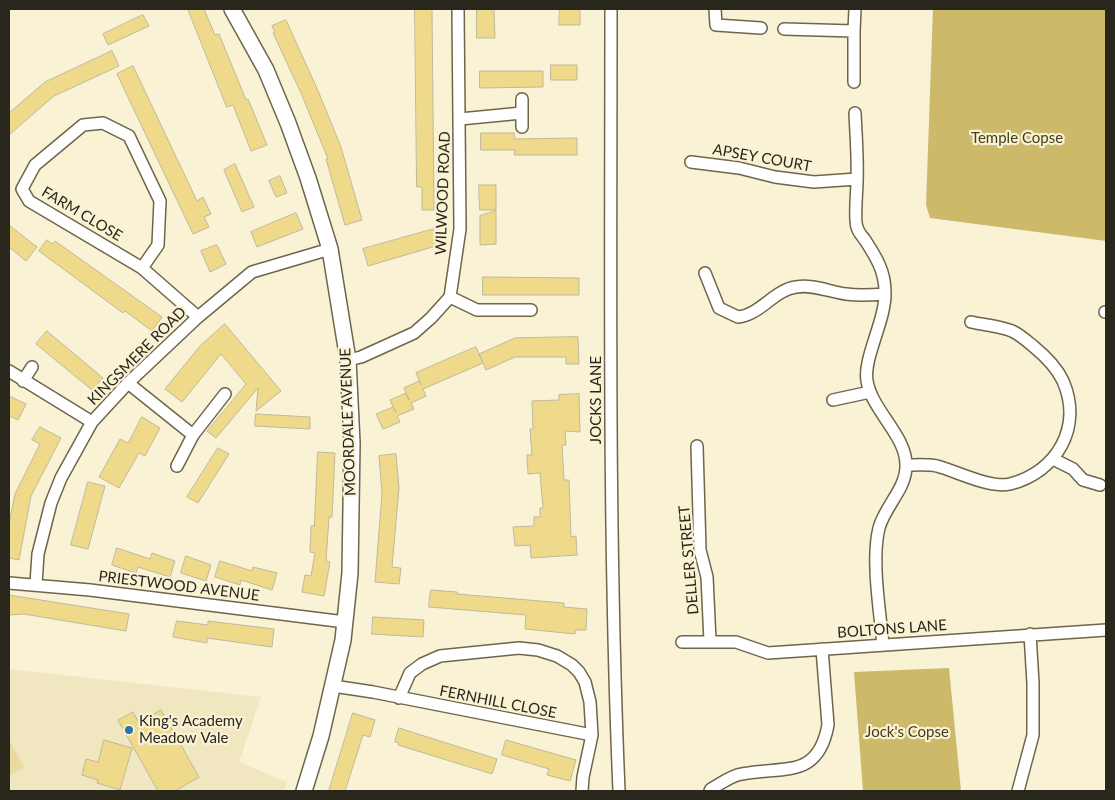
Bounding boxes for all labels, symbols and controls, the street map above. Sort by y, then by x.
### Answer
park label: Temple Copse [971,129,1063,147]
street label: WILWOOD ROAD [432,131,454,255]
street label: APSEY COURT [711,140,813,176]
street label: FARM CLOSE [38,183,126,245]
street label: KINGSMERE ROAD [84,303,190,409]
street label: MOORDALE AVENUE [336,348,360,496]
street label: JOCKS LANE [587,356,605,444]
street label: DELLER STREET [675,504,703,616]
street label: PRIESTWOOD AVENUE [97,567,261,605]
street label: BOLTONS LANE [837,616,947,642]
street label: FERNHILL CLOSE [438,682,558,722]
place label: King's Academy Meadow Vale [139,712,243,747]
park label: Jock's Copse [865,723,949,741]
marker: King's Academy Meadow Vale [123,724,135,736]

